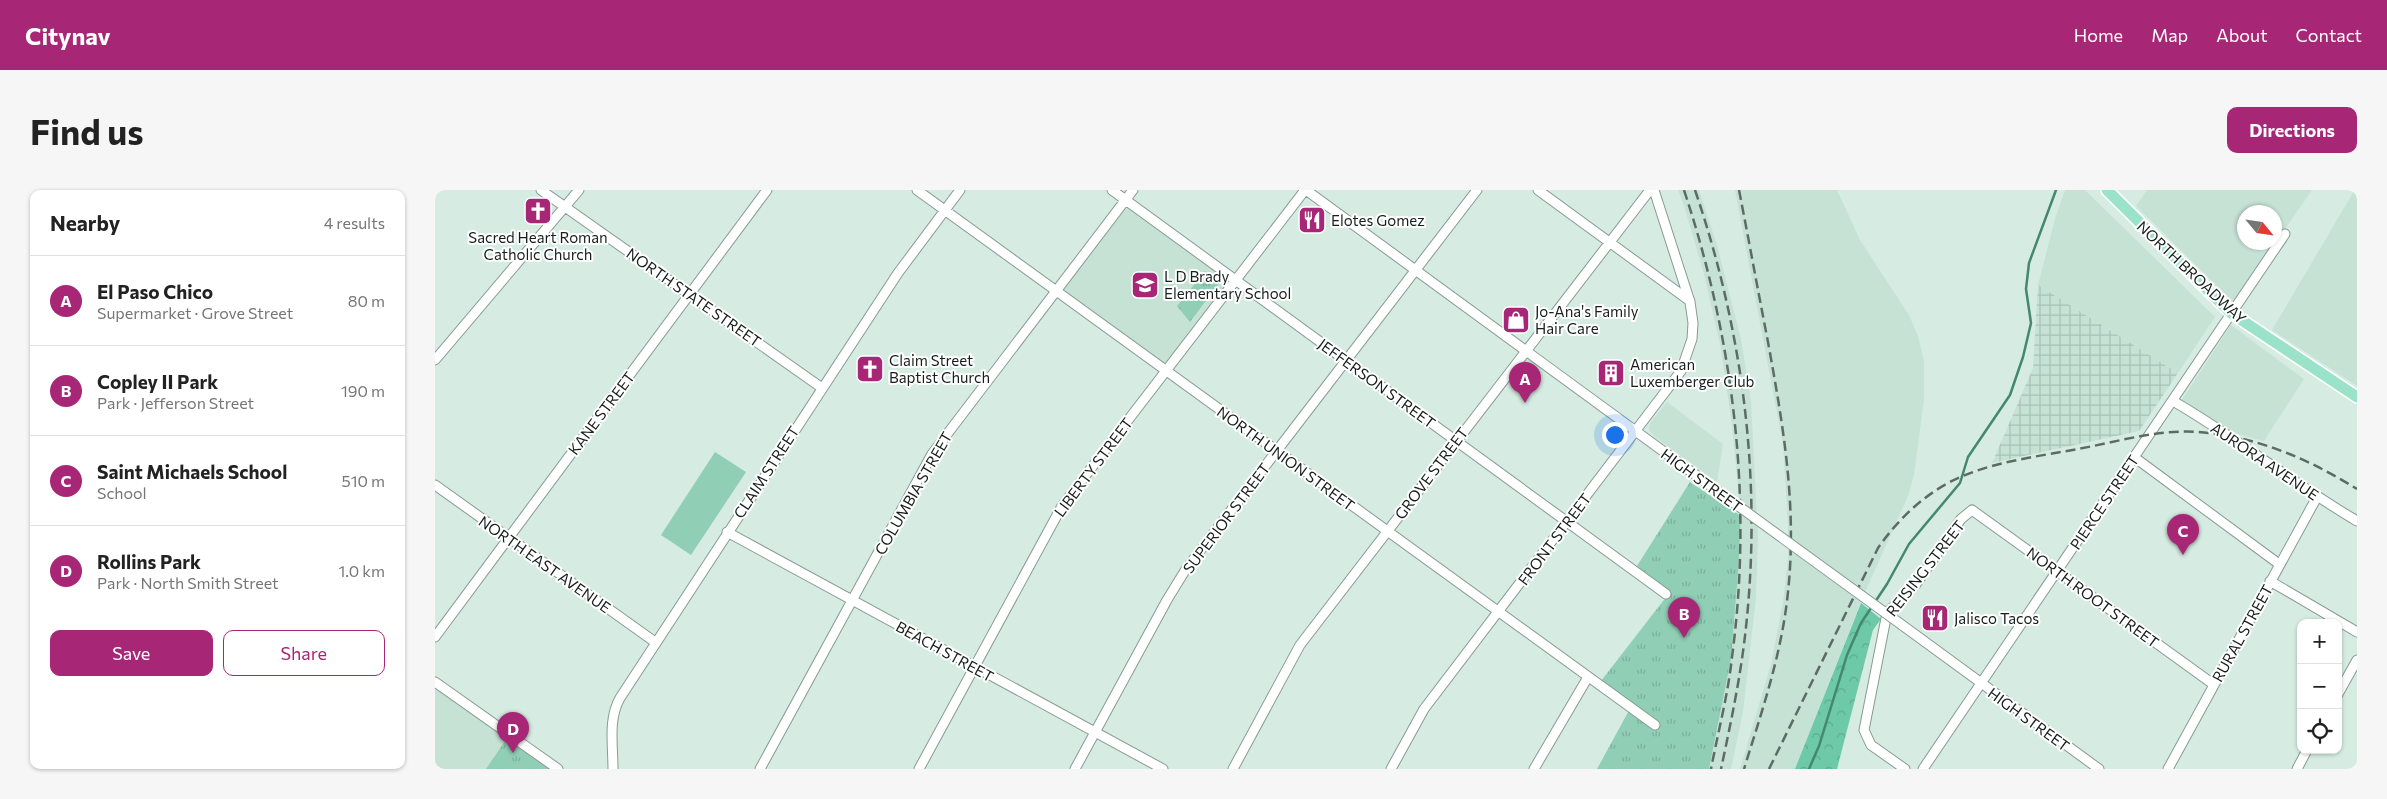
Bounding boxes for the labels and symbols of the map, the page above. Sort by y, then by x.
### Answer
church icon: Sacred Heart Roman Catholic Church [523,196,553,226]
restaurant icon: Elotes Gomez [1297,205,1327,235]
north arrow [2237,205,2282,250]
place label: Elotes Gomez [1331,211,1425,229]
street label: NORTH BROADWAY [2134,217,2250,327]
place label: Sacred Heart Roman Catholic Church [468,228,608,263]
street label: NORTH STATE STREET [623,244,765,350]
place label: L D Brady Elementary School [1164,267,1291,302]
school or university icon: L D Brady Elementary School [1130,270,1160,300]
place label: Jo-Ana's Family Hair Care [1535,302,1639,337]
shop icon: Jo-Ana's Family Hair Care [1501,305,1531,335]
street label: JEFFERSON STREET [1315,334,1439,432]
place label: Claim Street Baptist Church [889,351,990,386]
church icon: Claim Street Baptist Church [855,354,885,384]
place label: American Luxemberger Club [1630,355,1755,390]
building icon: American Luxemberger Club [1596,358,1626,388]
pin: A [1509,362,1541,403]
street label: KANE STREET [564,368,638,458]
street label: NORTH UNION STREET [1214,402,1359,514]
street label: LIBERTY STREET [1050,414,1136,520]
street label: AURORA AVENUE [2208,418,2322,504]
street label: CLAIM STREET [729,422,803,521]
your location [1602,422,1628,448]
street label: GROVE STREET [1391,423,1472,523]
street label: COLUMBIA STREET [870,428,956,558]
street label: HIGH STREET [1658,444,1747,516]
street label: PIERCE STREET [2066,451,2142,553]
street label: SUPERIOR STREET [1179,459,1273,577]
street label: FRONT STREET [1514,489,1595,588]
street label: NORTH EAST AVENUE [476,512,615,616]
pin: C [2167,514,2199,555]
street label: REISING STREET [1882,516,1968,620]
street label: NORTH ROOT STREET [2023,543,2163,651]
street label: RURAL STREET [2208,581,2276,685]
pin: B [1668,597,1700,638]
restaurant icon: Jalisco Tacos [1920,603,1950,633]
place label: Jalisco Tacos [1954,609,2039,627]
street label: BEACH STREET [893,617,997,685]
street label: HIGH STREET [1985,683,2074,755]
pin: D [497,712,529,753]

